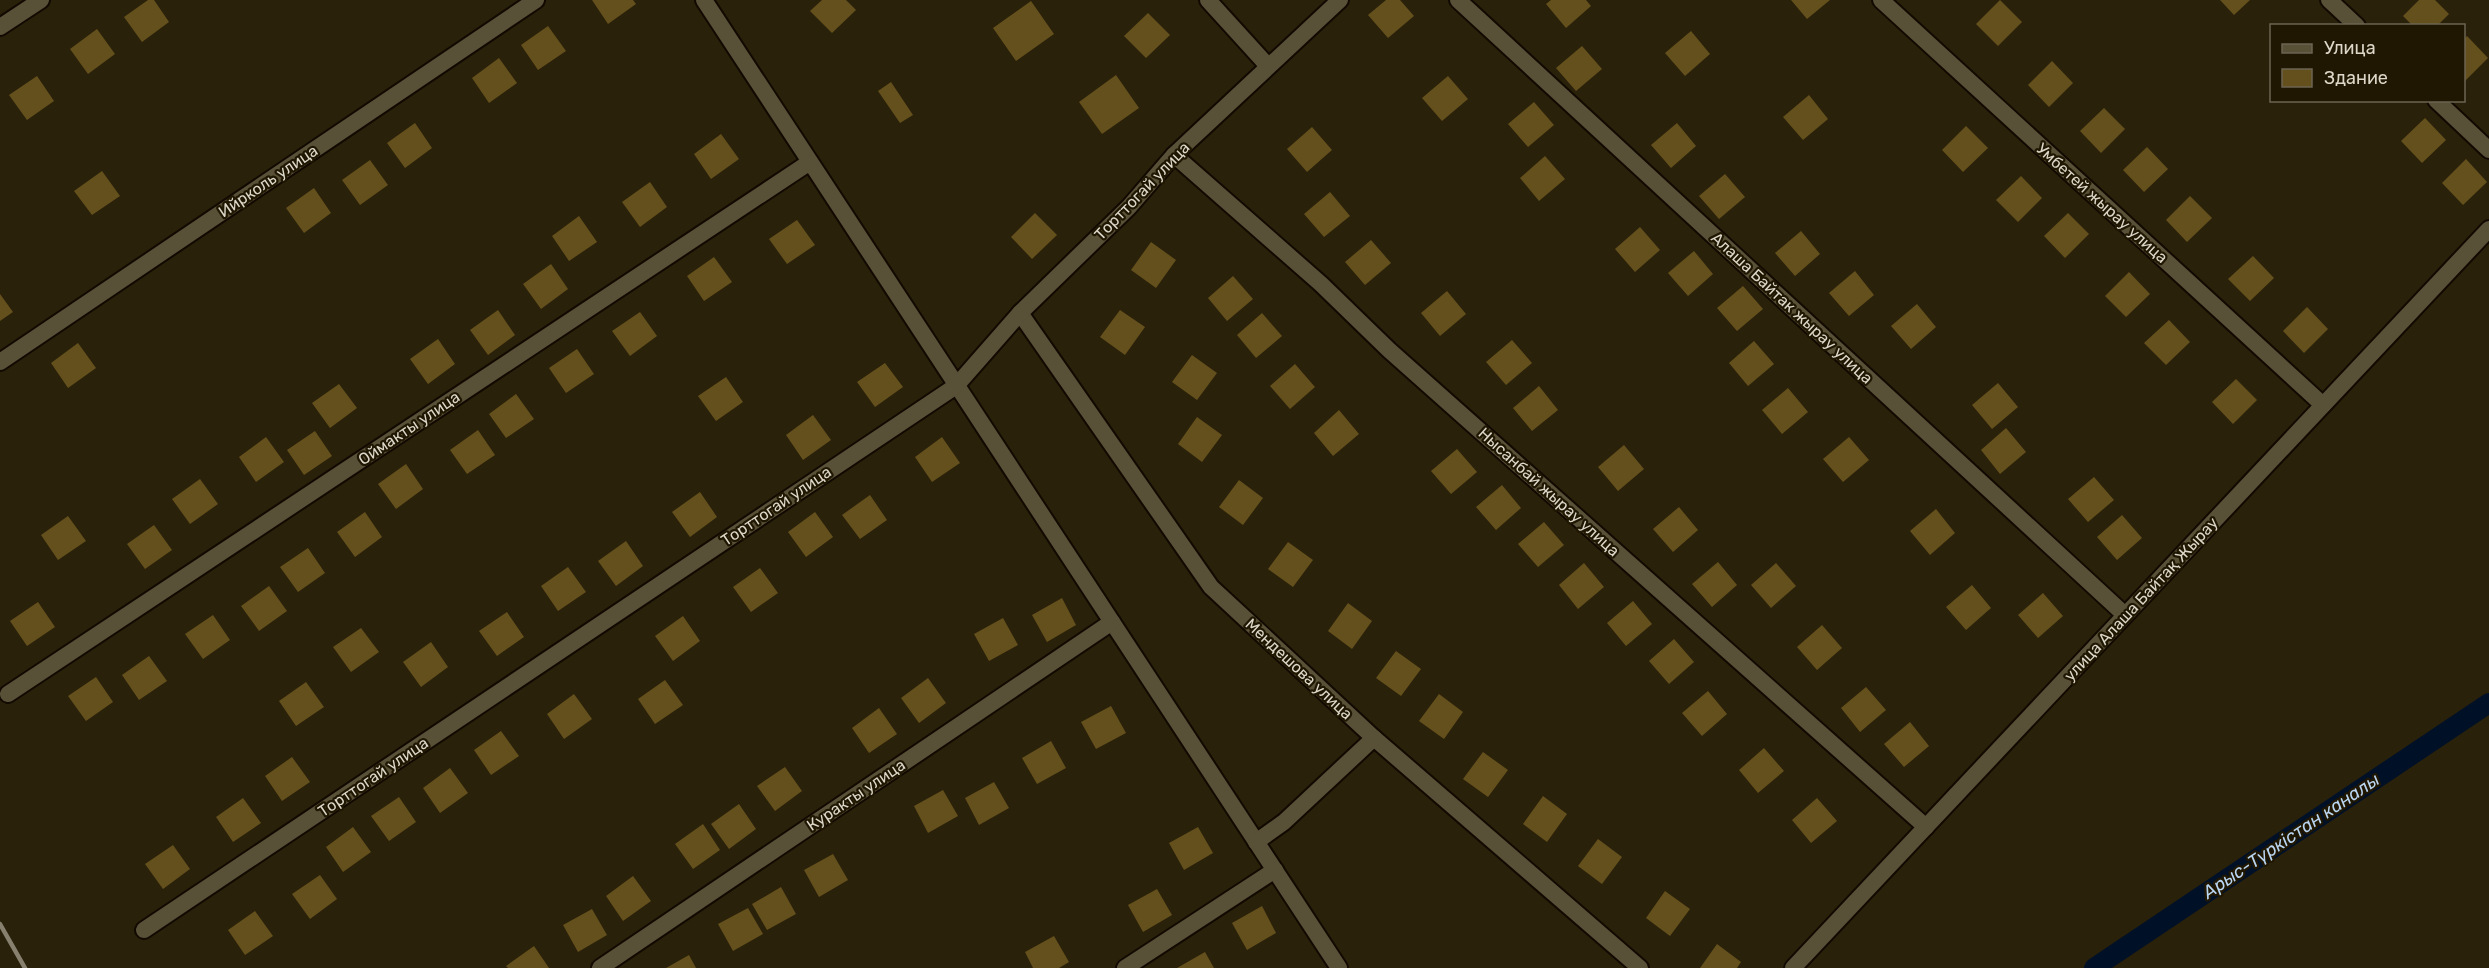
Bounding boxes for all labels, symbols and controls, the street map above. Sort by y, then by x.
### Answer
legend [2270,24,2465,102]
text: Улица [2324,37,2376,59]
text: Здание [2324,67,2388,89]
street label: Торттогай улица [1090,138,1194,244]
street label: Умбетей жырау улица [2032,139,2172,267]
street label: Ийрколь улица [215,141,321,221]
street label: Алаша Байтак жырау улица [1707,228,1877,388]
street label: Оймакты улица [355,387,463,469]
street label: Нысанбай жырау улица [1475,424,1623,560]
street label: Торттогай улица [717,462,835,550]
street label: улица Алаша Байтақ Жырау [2060,513,2222,685]
street label: Мендешова улица [1242,614,1356,724]
street label: Торттогай улица [314,733,432,821]
street label: Куракты улица [803,755,909,835]
water label: Арыс-Түркістан каналы [2198,768,2384,904]

